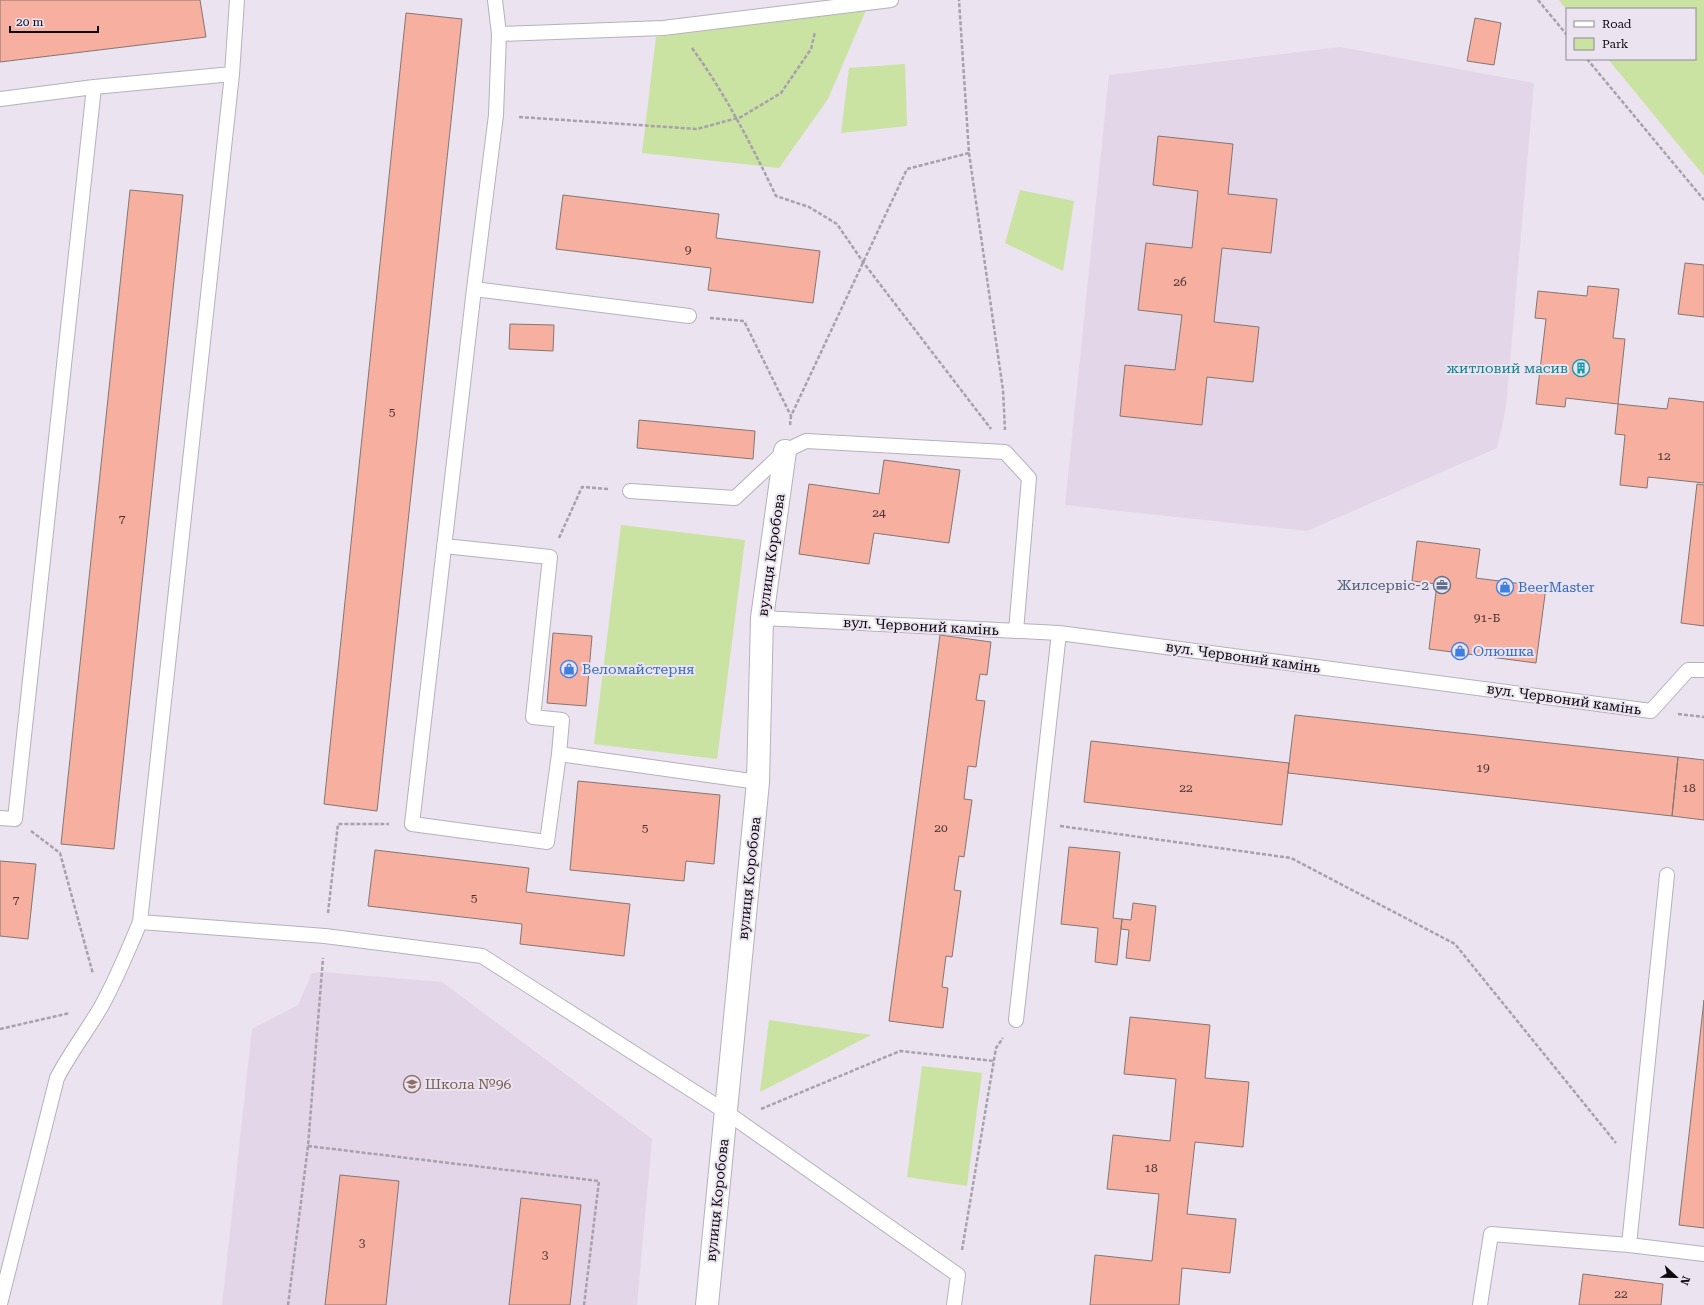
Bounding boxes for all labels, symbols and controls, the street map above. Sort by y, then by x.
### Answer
scale bar [10,8,98,34]
legend [1566,8,1696,60]
text: 20 m [16,15,43,29]
text: Road [1602,17,1632,31]
text: Park [1602,37,1629,51]
house number: 9 [685,243,692,257]
house number: 26 [1173,275,1187,289]
building icon: житловий масив [1571,358,1591,378]
place label: житловий масив [1446,360,1568,376]
house number: 5 [389,405,396,419]
house number: 12 [1657,449,1671,463]
street label: вулиця Коробова [754,492,788,617]
house number: 24 [872,506,886,520]
house number: 7 [119,512,126,526]
office icon: Жилсервіс-2 [1432,575,1452,595]
place label: Жилсервіс-2 [1337,577,1429,593]
shop icon: BeerMaster [1495,577,1515,597]
place label: BeerMaster [1518,579,1595,595]
house number: 91-Б [1474,611,1501,625]
street label: вул. Червоний камінь [843,614,1000,638]
street label: вул. Червоний камінь [1165,638,1322,676]
shop icon: Олюшка [1450,641,1470,661]
place label: Олюшка [1473,643,1534,659]
shop icon: Веломайстерня [559,659,579,679]
place label: Веломайстерня [582,661,695,677]
street label: вул. Червоний камінь [1486,680,1643,718]
house number: 19 [1476,761,1490,775]
house number: 22 [1179,781,1193,795]
house number: 18 [1682,781,1696,795]
street label: вулиця Коробова [735,815,763,940]
house number: 5 [642,821,649,835]
house number: 20 [934,821,948,835]
house number: 5 [471,891,478,905]
house number: 7 [13,893,20,907]
school or university icon: Школа №96 [402,1074,422,1094]
place label: Школа №96 [425,1076,512,1092]
street label: вулиця Коробова [703,1137,731,1262]
house number: 18 [1144,1161,1158,1175]
house number: 3 [359,1236,366,1250]
house number: 3 [542,1248,549,1262]
north arrow [1656,1257,1696,1297]
text: N [1677,1274,1692,1287]
house number: 22 [1614,1287,1628,1301]

